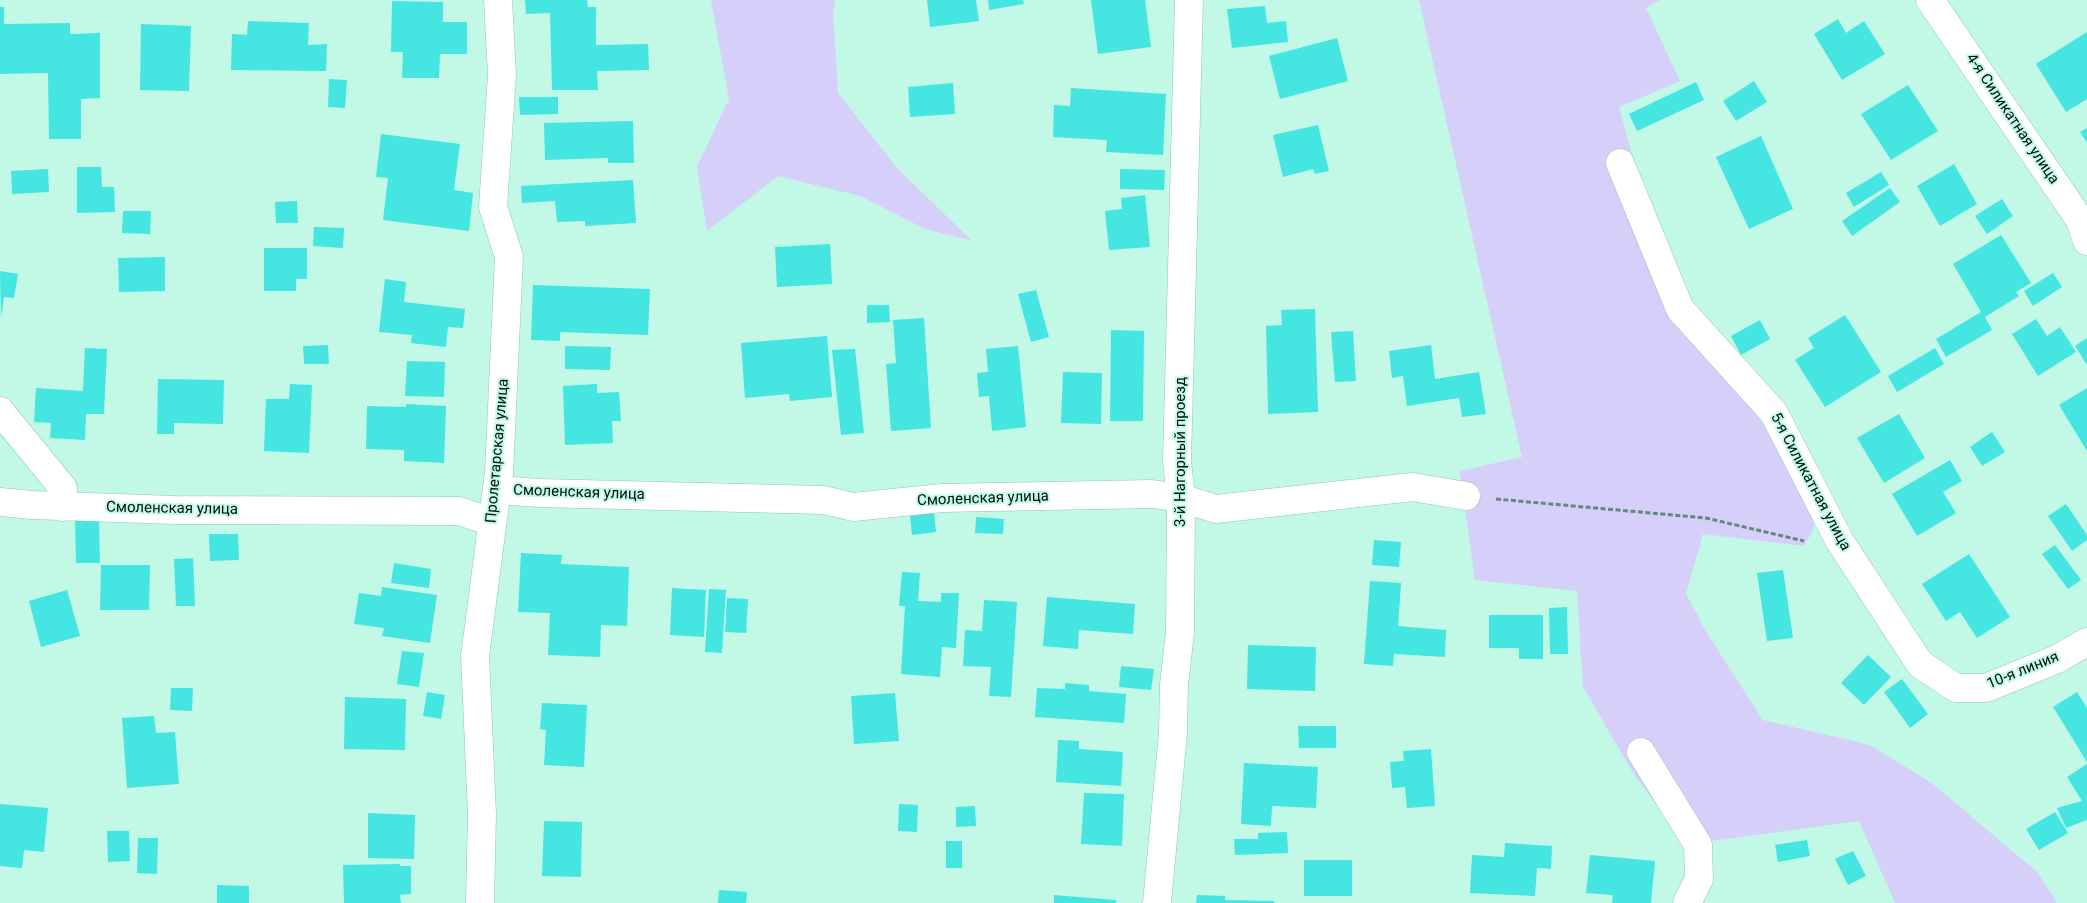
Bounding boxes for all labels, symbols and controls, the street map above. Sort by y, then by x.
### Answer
street label: 4-я Силикатная улица [1962,50,2062,188]
street label: 3-й Нагорный проезд [1172,377,1190,527]
street label: Пролетарская улица [483,378,513,524]
street label: 5-я Силикатная улица [1766,410,1854,554]
street label: Смоленская улица [513,482,645,504]
street label: Смоленская улица [917,488,1049,510]
street label: Смоленская улица [106,499,238,519]
street label: 10-я линия [1984,648,2062,694]

